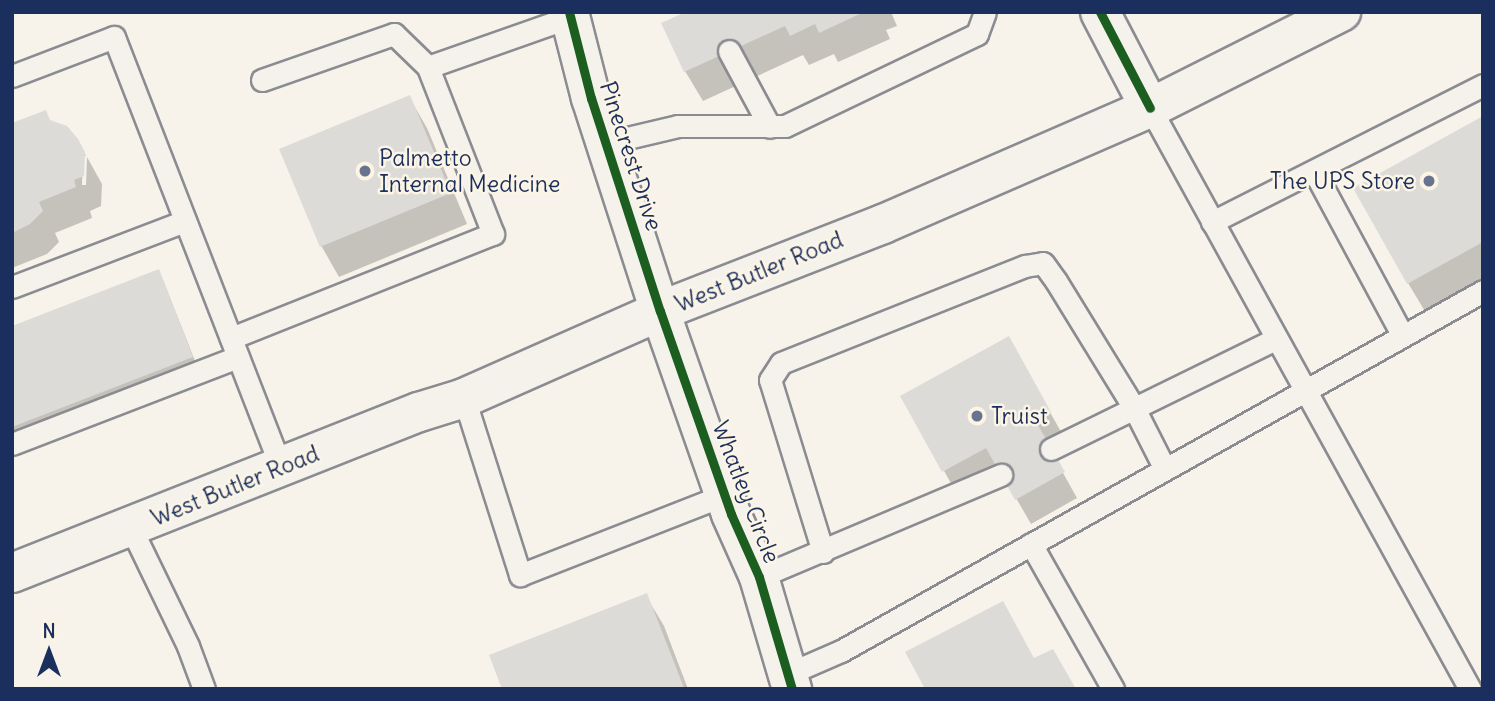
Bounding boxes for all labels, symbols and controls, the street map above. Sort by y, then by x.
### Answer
street label: Pinecrest Drive [594,78,668,234]
place label: Palmetto Internal Medicine [379,144,560,198]
marker: Palmetto Internal Medicine [357,163,373,179]
place label: The UPS Store [1270,167,1415,195]
marker: The UPS Store [1421,173,1437,189]
street label: West Butler Road [671,226,847,318]
place label: Truist [991,402,1048,430]
marker: Truist [969,408,985,424]
street label: Whatley Circle [706,417,786,567]
street label: West Butler Road [147,440,323,532]
north arrow [14,617,84,687]
text: N [42,619,56,643]

